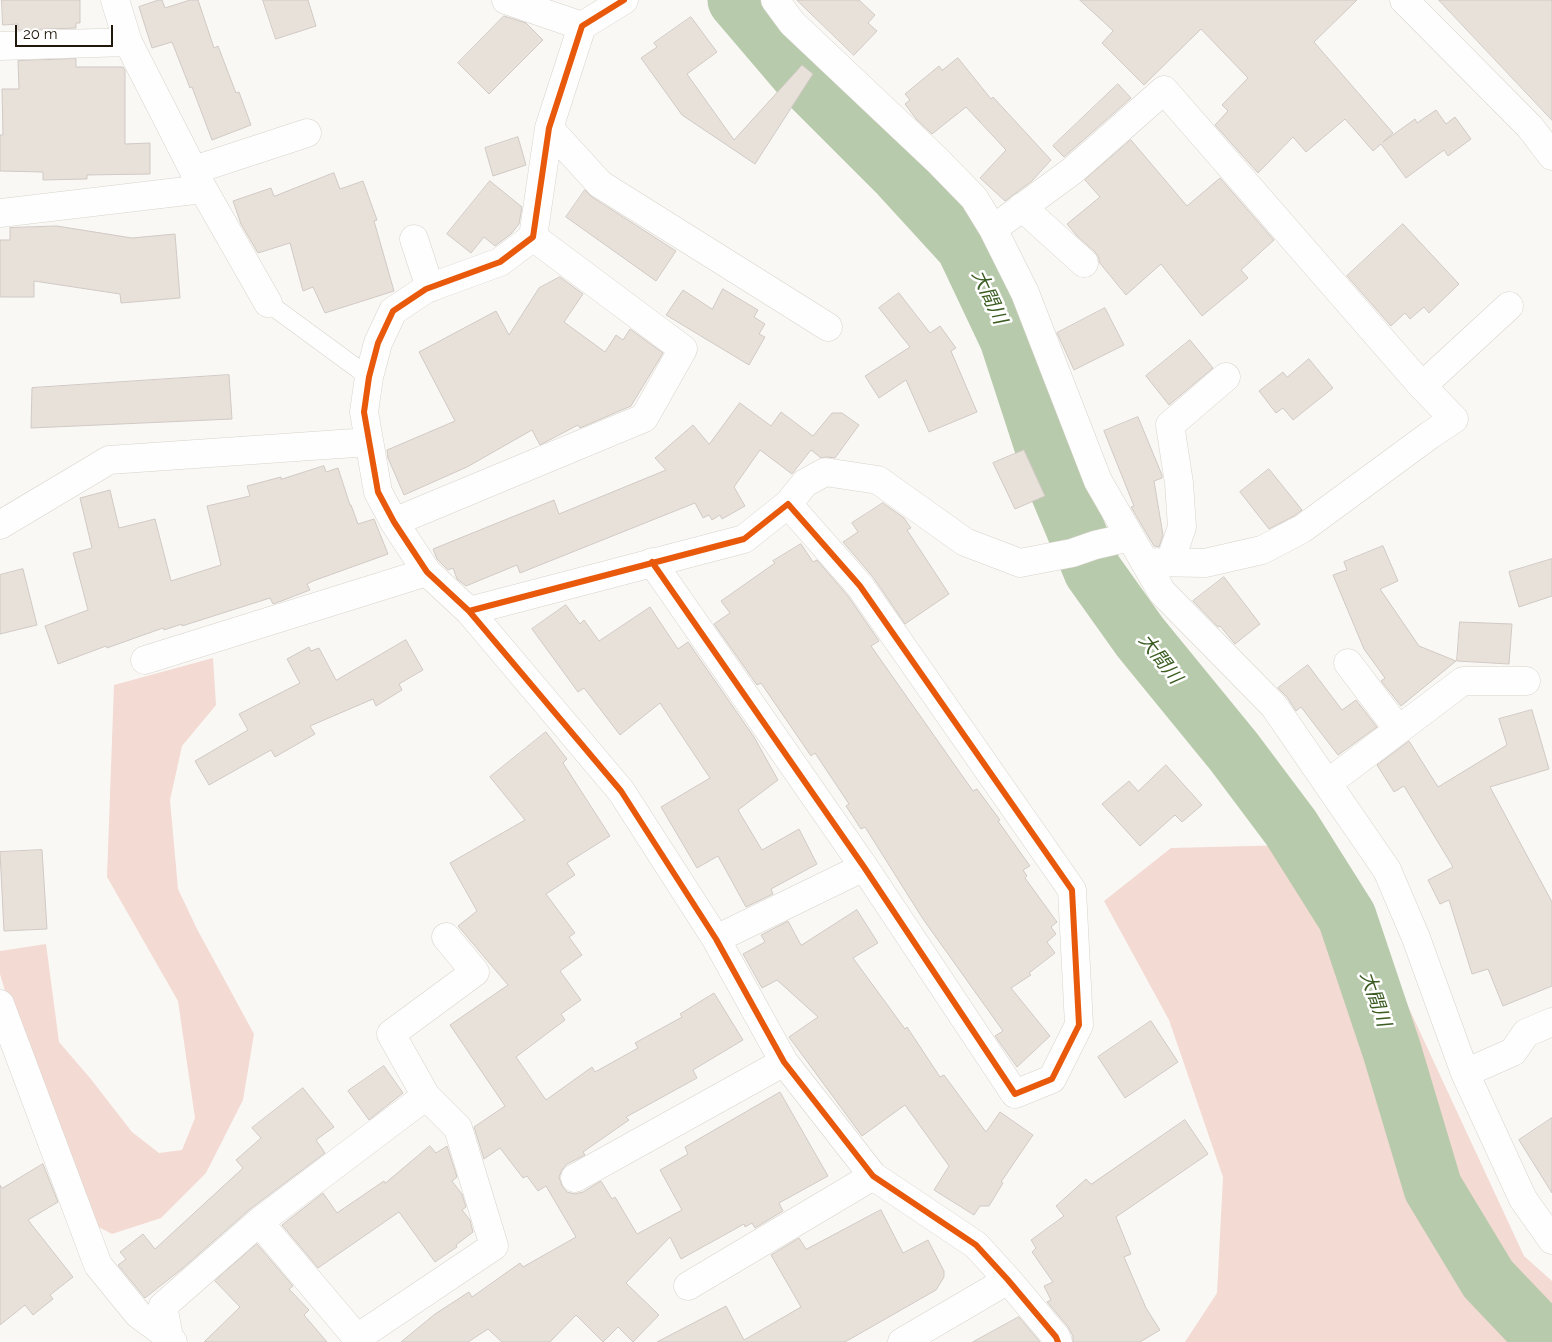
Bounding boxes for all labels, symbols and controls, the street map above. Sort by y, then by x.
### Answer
scale bar [18,15,115,47]
text: 20 m [23,25,58,43]
water label: 大間川 [967,266,1011,328]
water label: 大間川 [1133,630,1187,688]
water label: 大間川 [1355,968,1395,1030]

